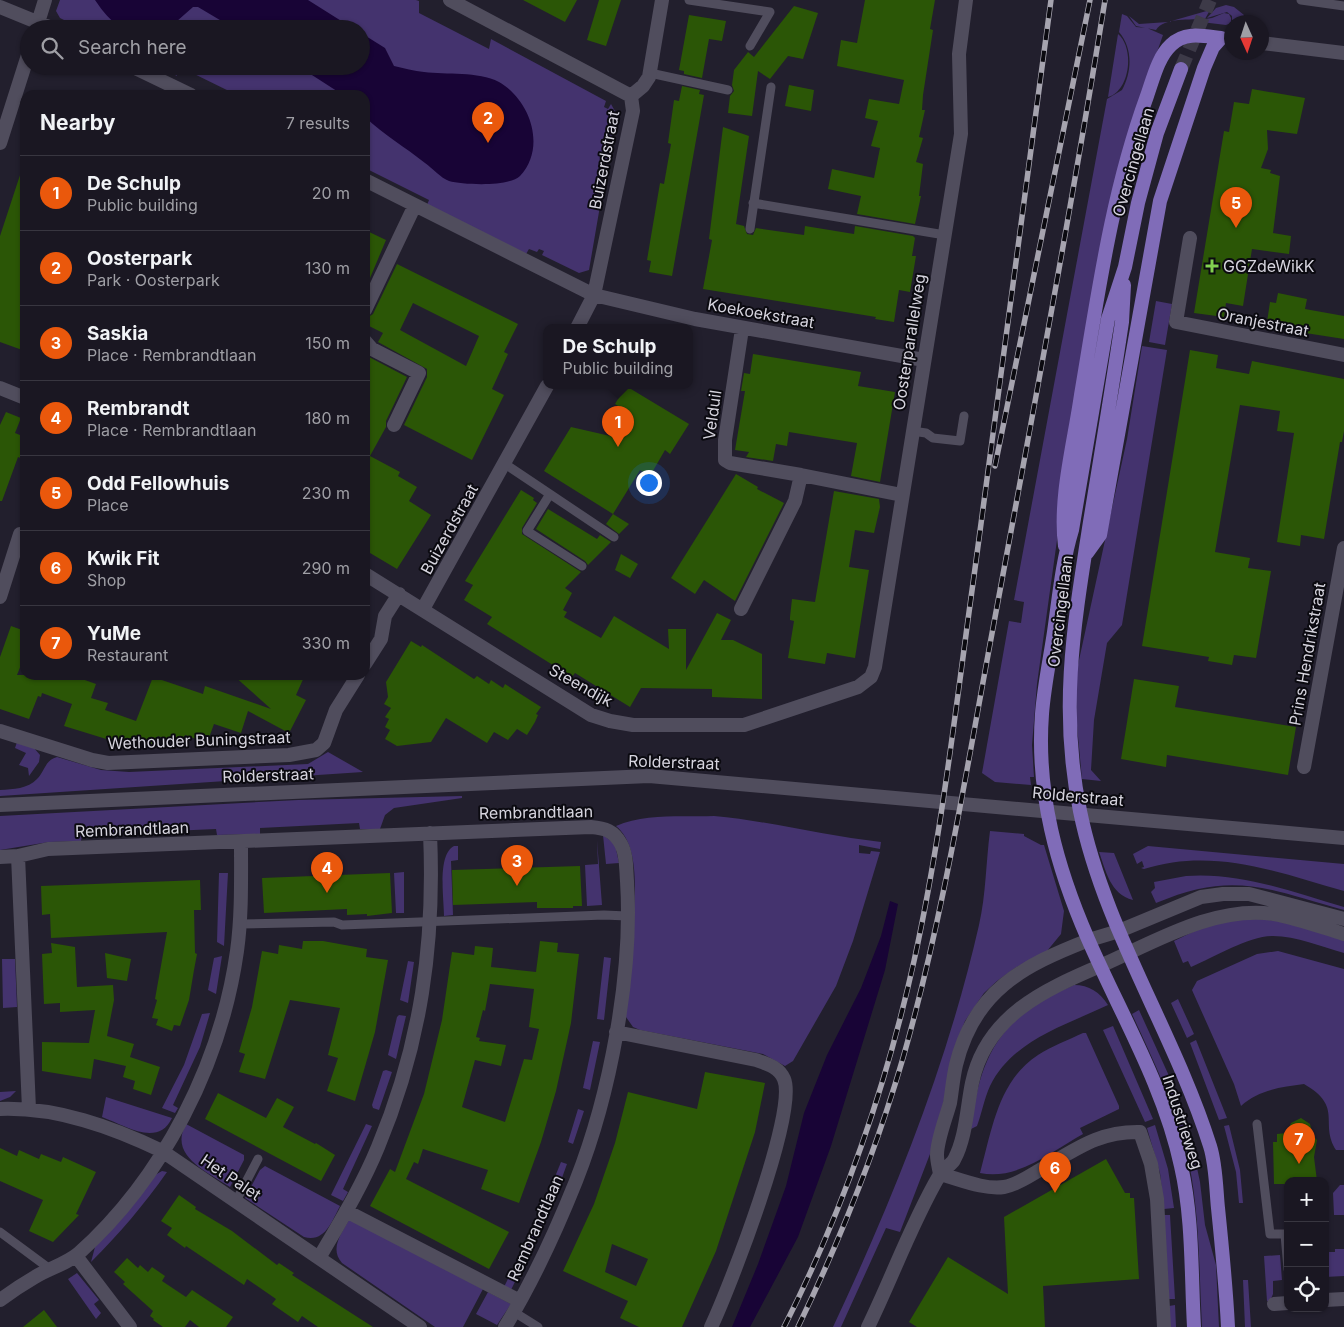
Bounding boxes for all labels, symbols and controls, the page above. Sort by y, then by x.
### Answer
north arrow [1224,15,1269,60]
search box [20,20,370,75]
icon: search [38,34,66,62]
text: Search here [78,36,187,59]
pin: 2 [472,102,504,143]
street label: Overcingellaan [1108,105,1158,219]
street label: Buizerdstraat [585,109,623,211]
text: Nearby [40,110,115,135]
text: 7 results [286,113,350,133]
text: De Schulp [87,172,181,195]
text: 1 [53,183,59,203]
text: 20 m [312,183,350,203]
pin: 5 [1220,187,1252,228]
text: Public building [87,195,198,215]
text: Oosterpark [87,247,192,270]
place label: GGZdeWikK [1223,256,1315,276]
text: 2 [51,258,61,278]
text: 130 m [305,258,350,278]
marker: GGZdeWikK [1205,259,1219,273]
text: Park · Oosterpark [87,270,220,290]
street label: Oosterparallelweg [888,272,930,412]
street label: Koekoekstraat [706,294,816,332]
street label: Oranjestraat [1216,303,1310,341]
text: Saskia [87,322,148,345]
popup [543,324,693,389]
text: 3 [51,333,61,353]
text: 150 m [305,333,350,353]
text: De Schulp [563,335,657,358]
text: Place · Rembrandtlaan [87,345,256,365]
text: Public building [563,358,673,378]
street label: Velduil [699,389,725,441]
text: Rembrandt [87,397,189,420]
pin: 1 [602,406,634,447]
text: 4 [51,408,61,428]
text: 180 m [305,408,350,428]
text: Place · Rembrandtlaan [87,420,256,440]
your location [636,470,662,496]
text: Odd Fellowhuis [87,472,229,495]
street label: Buizerdstraat [416,480,482,578]
text: 5 [51,483,61,503]
text: 230 m [302,483,350,503]
text: Place [87,495,129,515]
text: Kwik Fit [87,547,160,570]
street label: Overcingellaan [1043,554,1077,668]
text: 6 [51,558,61,578]
text: 290 m [302,558,350,578]
text: Shop [87,570,126,590]
street label: Prins Hendrikstraat [1285,581,1329,727]
text: YuMe [87,622,141,645]
text: 7 [51,633,61,653]
text: 330 m [302,633,350,653]
text: Restaurant [87,645,168,665]
street label: Steendijk [546,659,617,711]
street label: Wethouder Buningstraat [107,727,291,753]
street label: Rolderstraat [628,750,720,774]
street label: Rolderstraat [222,763,314,787]
street label: Rolderstraat [1032,782,1124,810]
street label: Rembrandtlaan [479,801,593,823]
street label: Rembrandtlaan [75,817,189,841]
pin: 3 [501,845,533,886]
pin: 4 [311,852,343,893]
street label: Industrieweg [1158,1072,1208,1172]
pin: 7 [1283,1123,1315,1164]
street label: Het Palet [197,1150,265,1204]
pin: 6 [1039,1152,1071,1193]
street label: Rembrandtlaan [503,1172,567,1284]
map controls [1284,1177,1329,1312]
button: + [1284,1177,1329,1222]
button: − [1284,1222,1329,1267]
button: locate [1284,1267,1329,1312]

